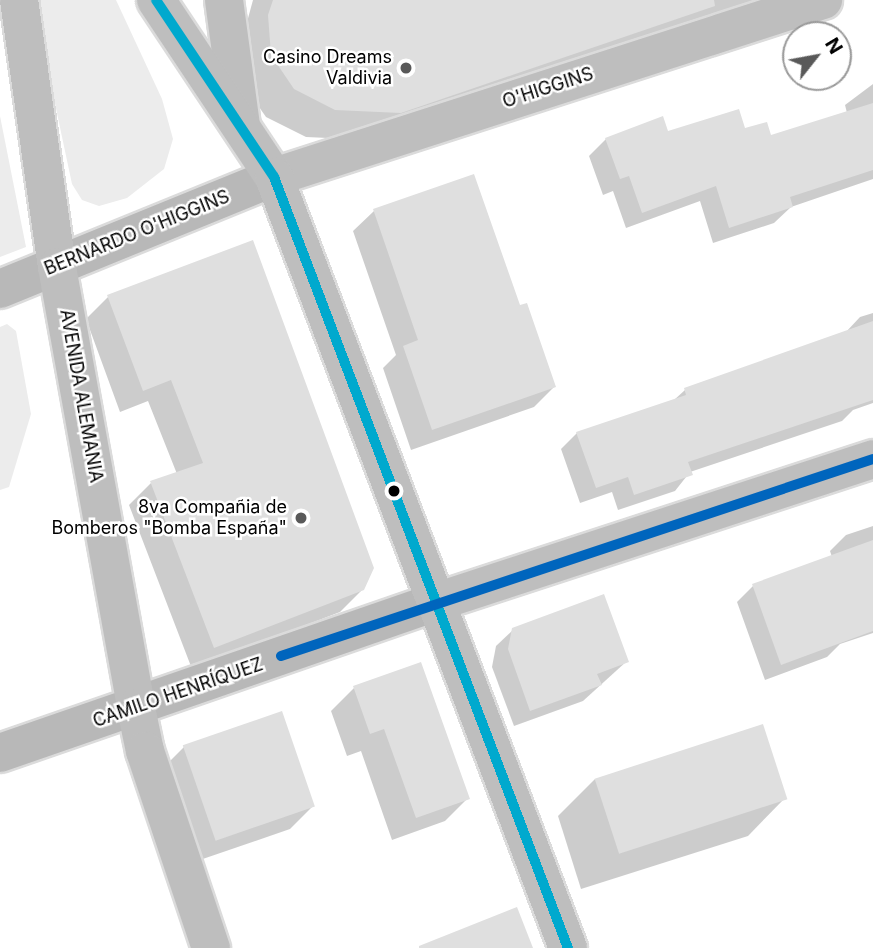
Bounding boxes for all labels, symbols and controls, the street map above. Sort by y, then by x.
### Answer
north arrow [782,21,852,91]
text: N [820,34,847,58]
place label: Casino Dreams Valdivia [263,47,392,90]
marker: Casino Dreams Valdivia [398,60,414,76]
street label: O'HIGGINS [500,63,596,113]
street label: BERNARDO O'HIGGINS [41,186,233,280]
street label: AVENIDA ALEMANIA [55,308,107,484]
unlabelled marker [387,484,401,498]
place label: 8va Compañia de Bomberos "Bomba España" [51,497,287,540]
marker: 8va Compañia de Bomberos "Bomba España" [293,510,309,526]
street label: CAMILO HENRÍQUEZ [90,654,266,732]

